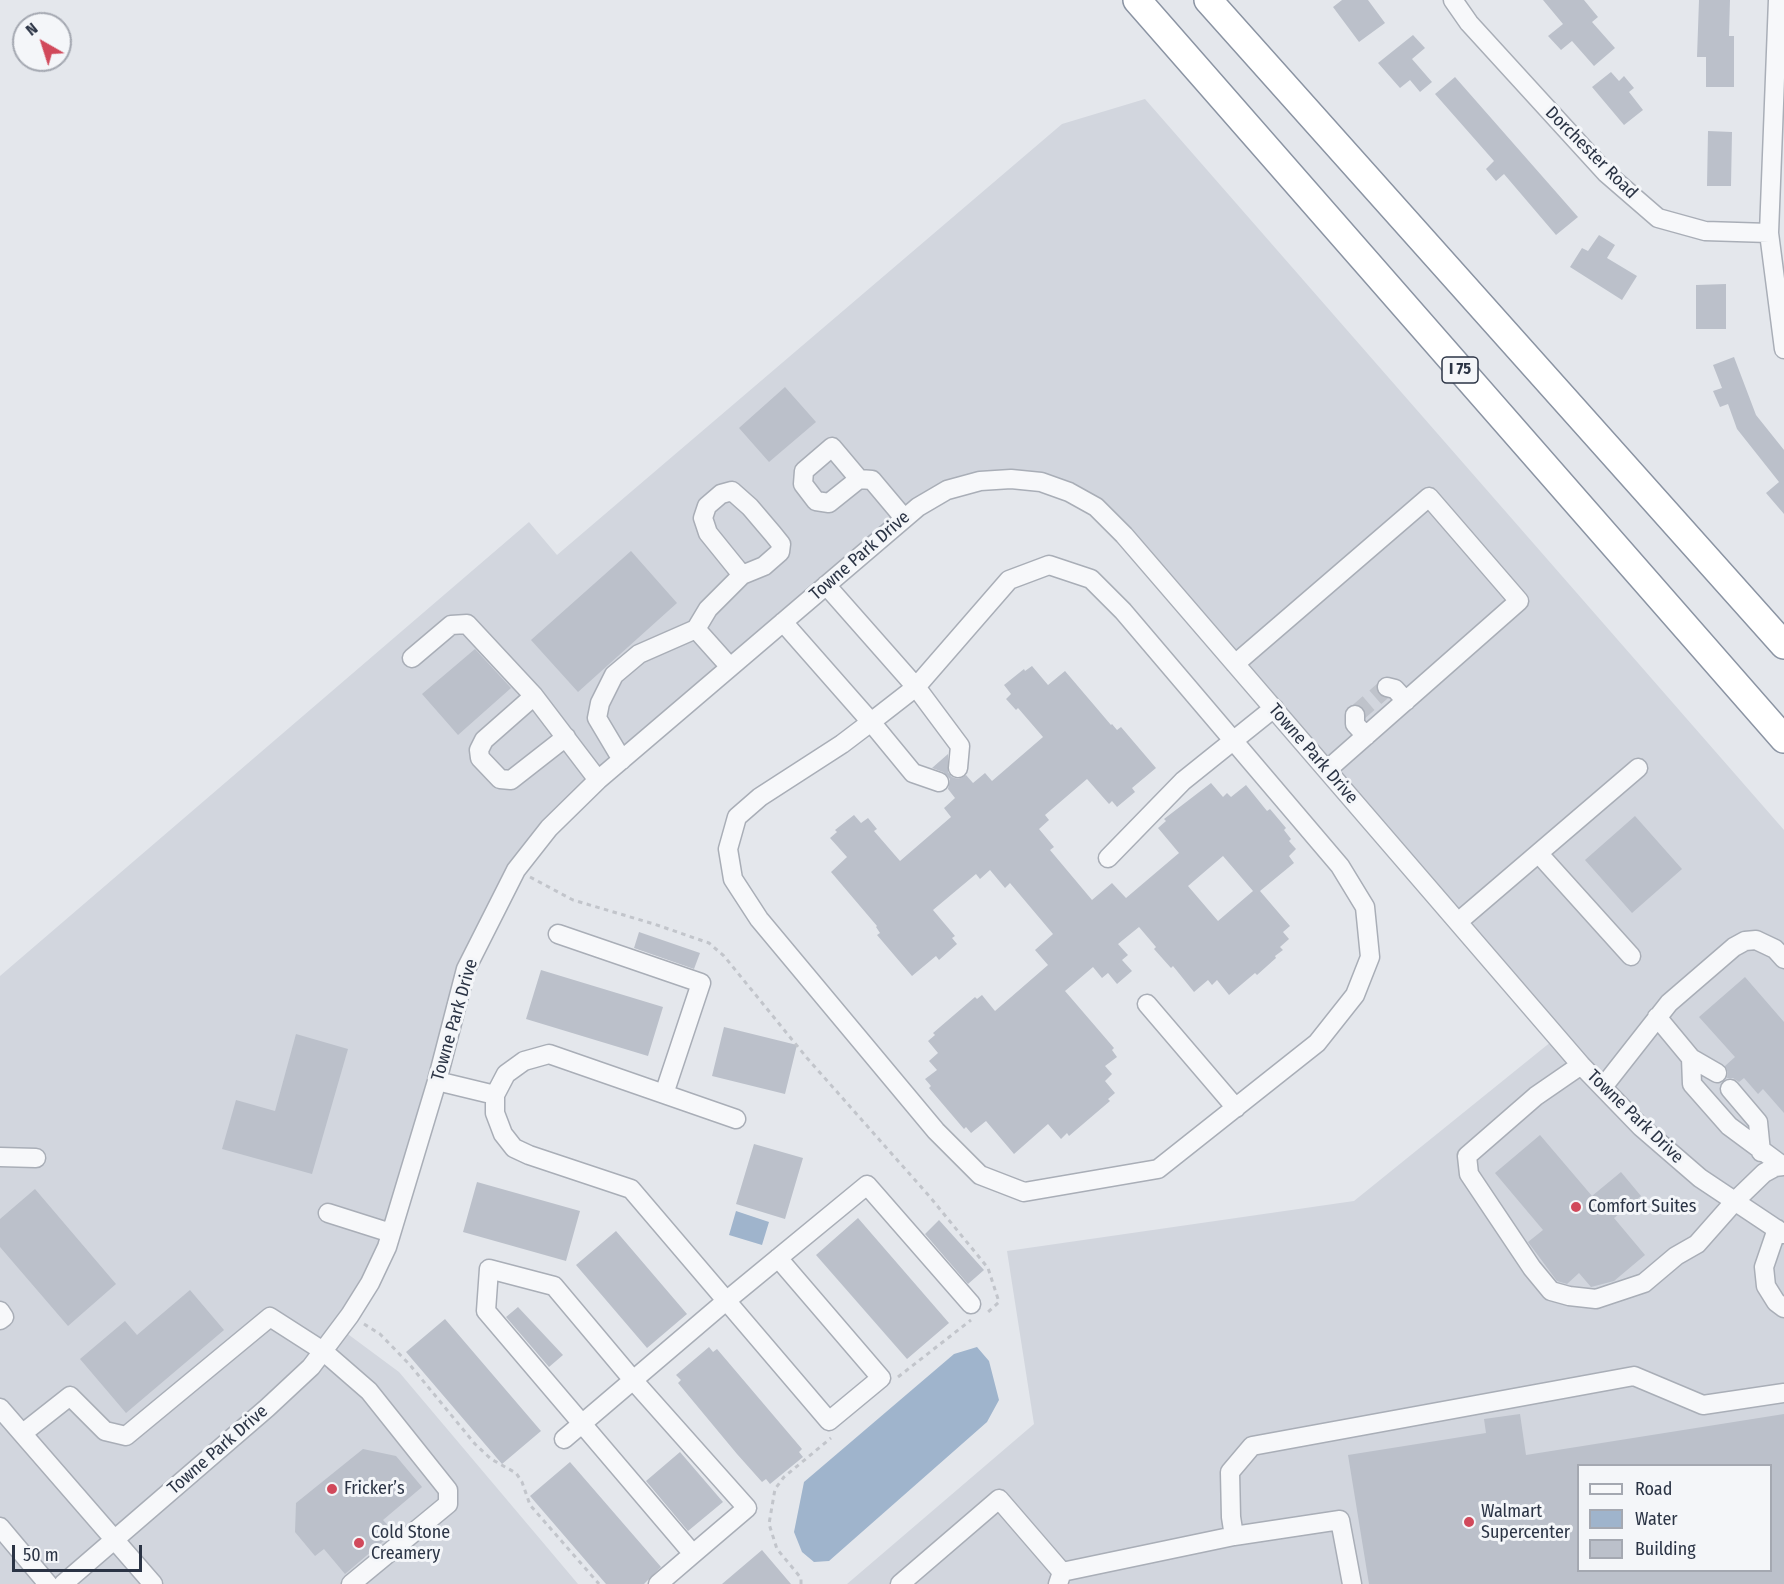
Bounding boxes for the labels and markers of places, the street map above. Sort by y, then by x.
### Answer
place label: Comfort Suites [1588,1196,1696,1218]
marker: Comfort Suites [1569,1200,1583,1214]
place label: Fricker’s [344,1478,405,1500]
marker: Fricker’s [325,1482,339,1496]
place label: Walmart Supercenter [1481,1501,1570,1544]
marker: Walmart Supercenter [1462,1515,1476,1529]
place label: Cold Stone Creamery [371,1522,450,1564]
marker: Cold Stone Creamery [352,1536,366,1550]

